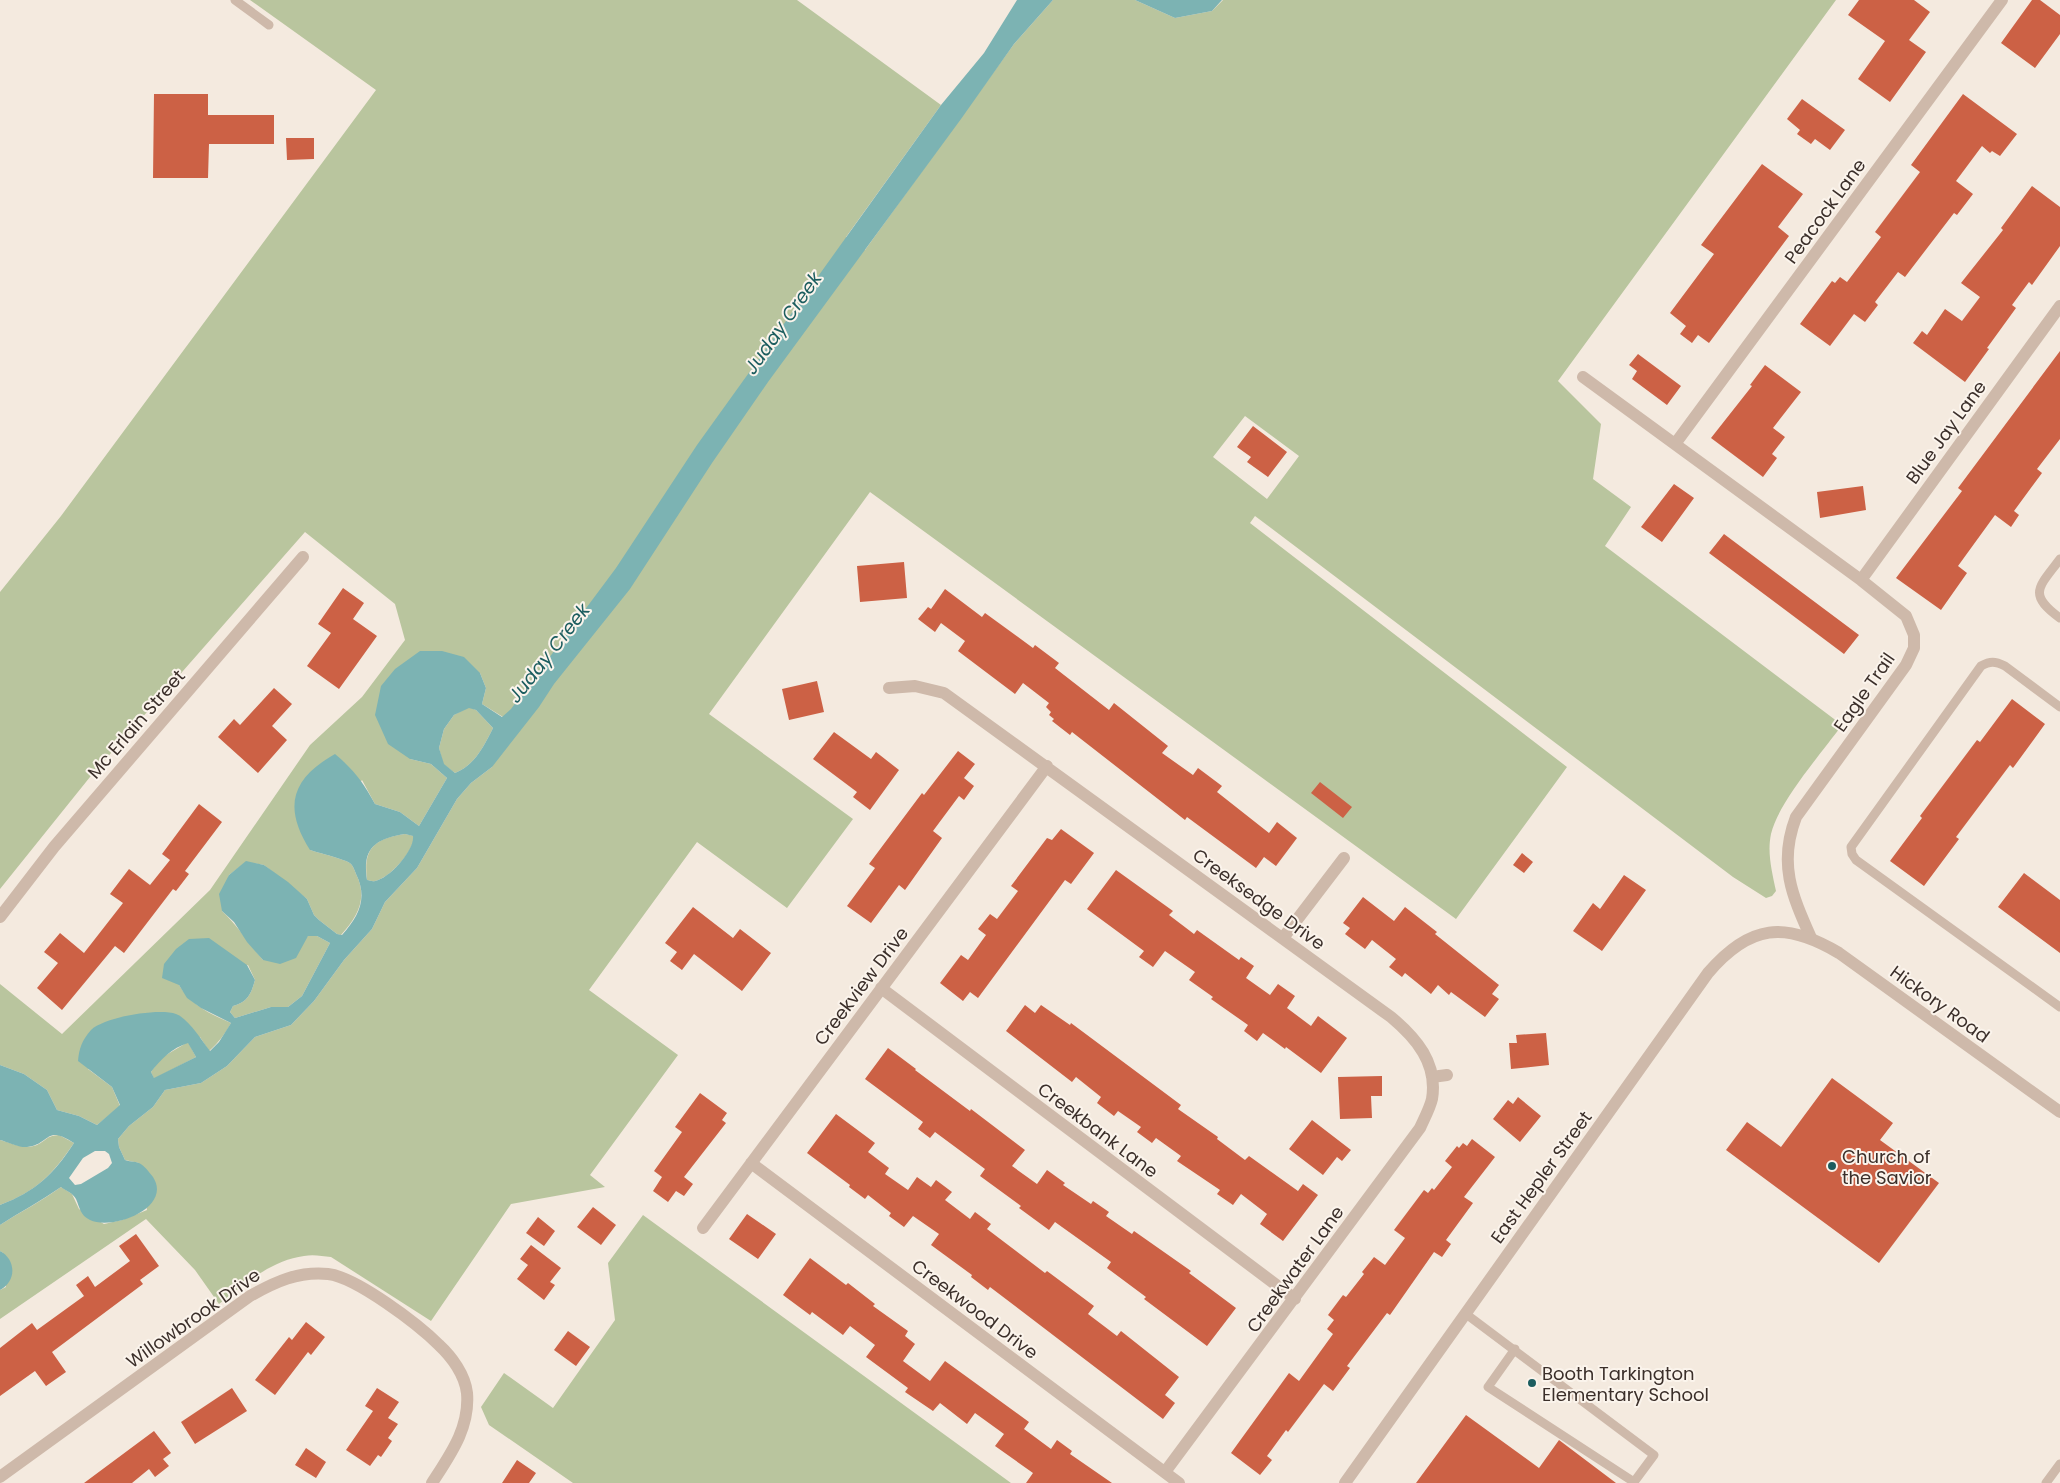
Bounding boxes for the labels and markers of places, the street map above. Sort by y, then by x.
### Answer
place label: Church of the Savior [1842,1144,1932,1190]
marker: Church of the Savior [1826,1160,1838,1172]
place label: Booth Tarkington Elementary School [1542,1361,1709,1407]
marker: Booth Tarkington Elementary School [1526,1377,1538,1389]

